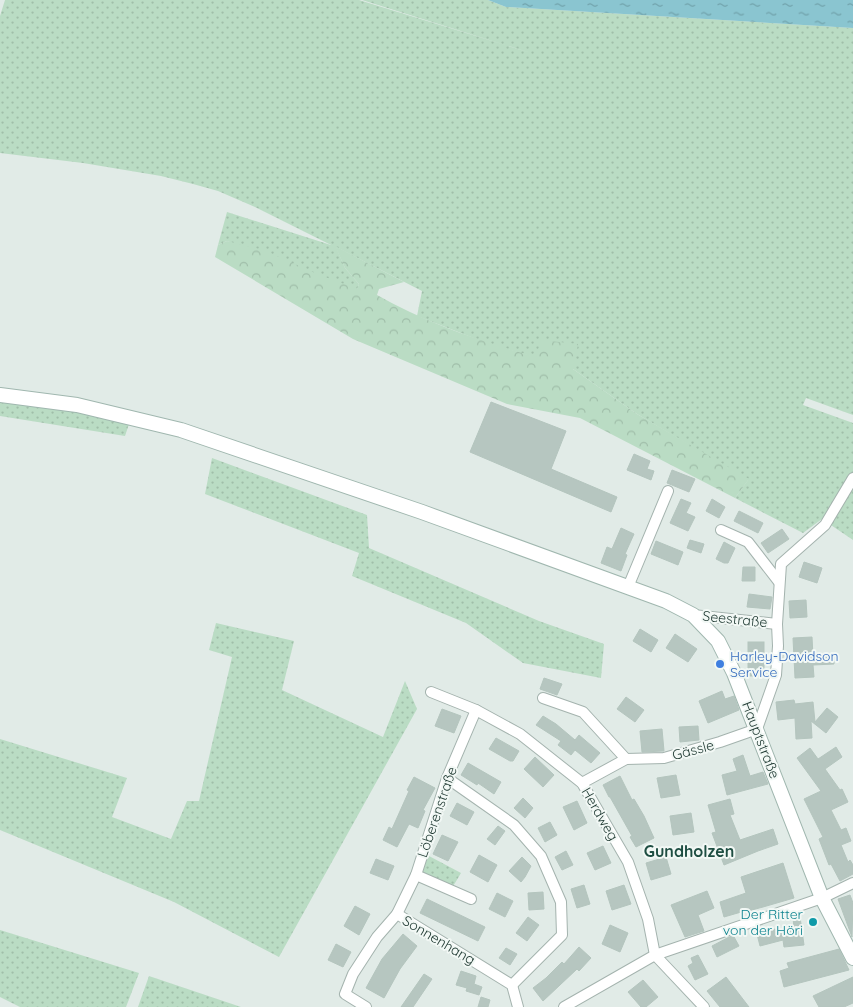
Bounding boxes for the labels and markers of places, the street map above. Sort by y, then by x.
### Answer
place label: Harley-Davidson Service [730,647,839,681]
marker: Harley-Davidson Service [714,658,726,670]
place label: Der Ritter von der Höri [723,905,804,939]
marker: Der Ritter von der Höri [807,916,819,928]

